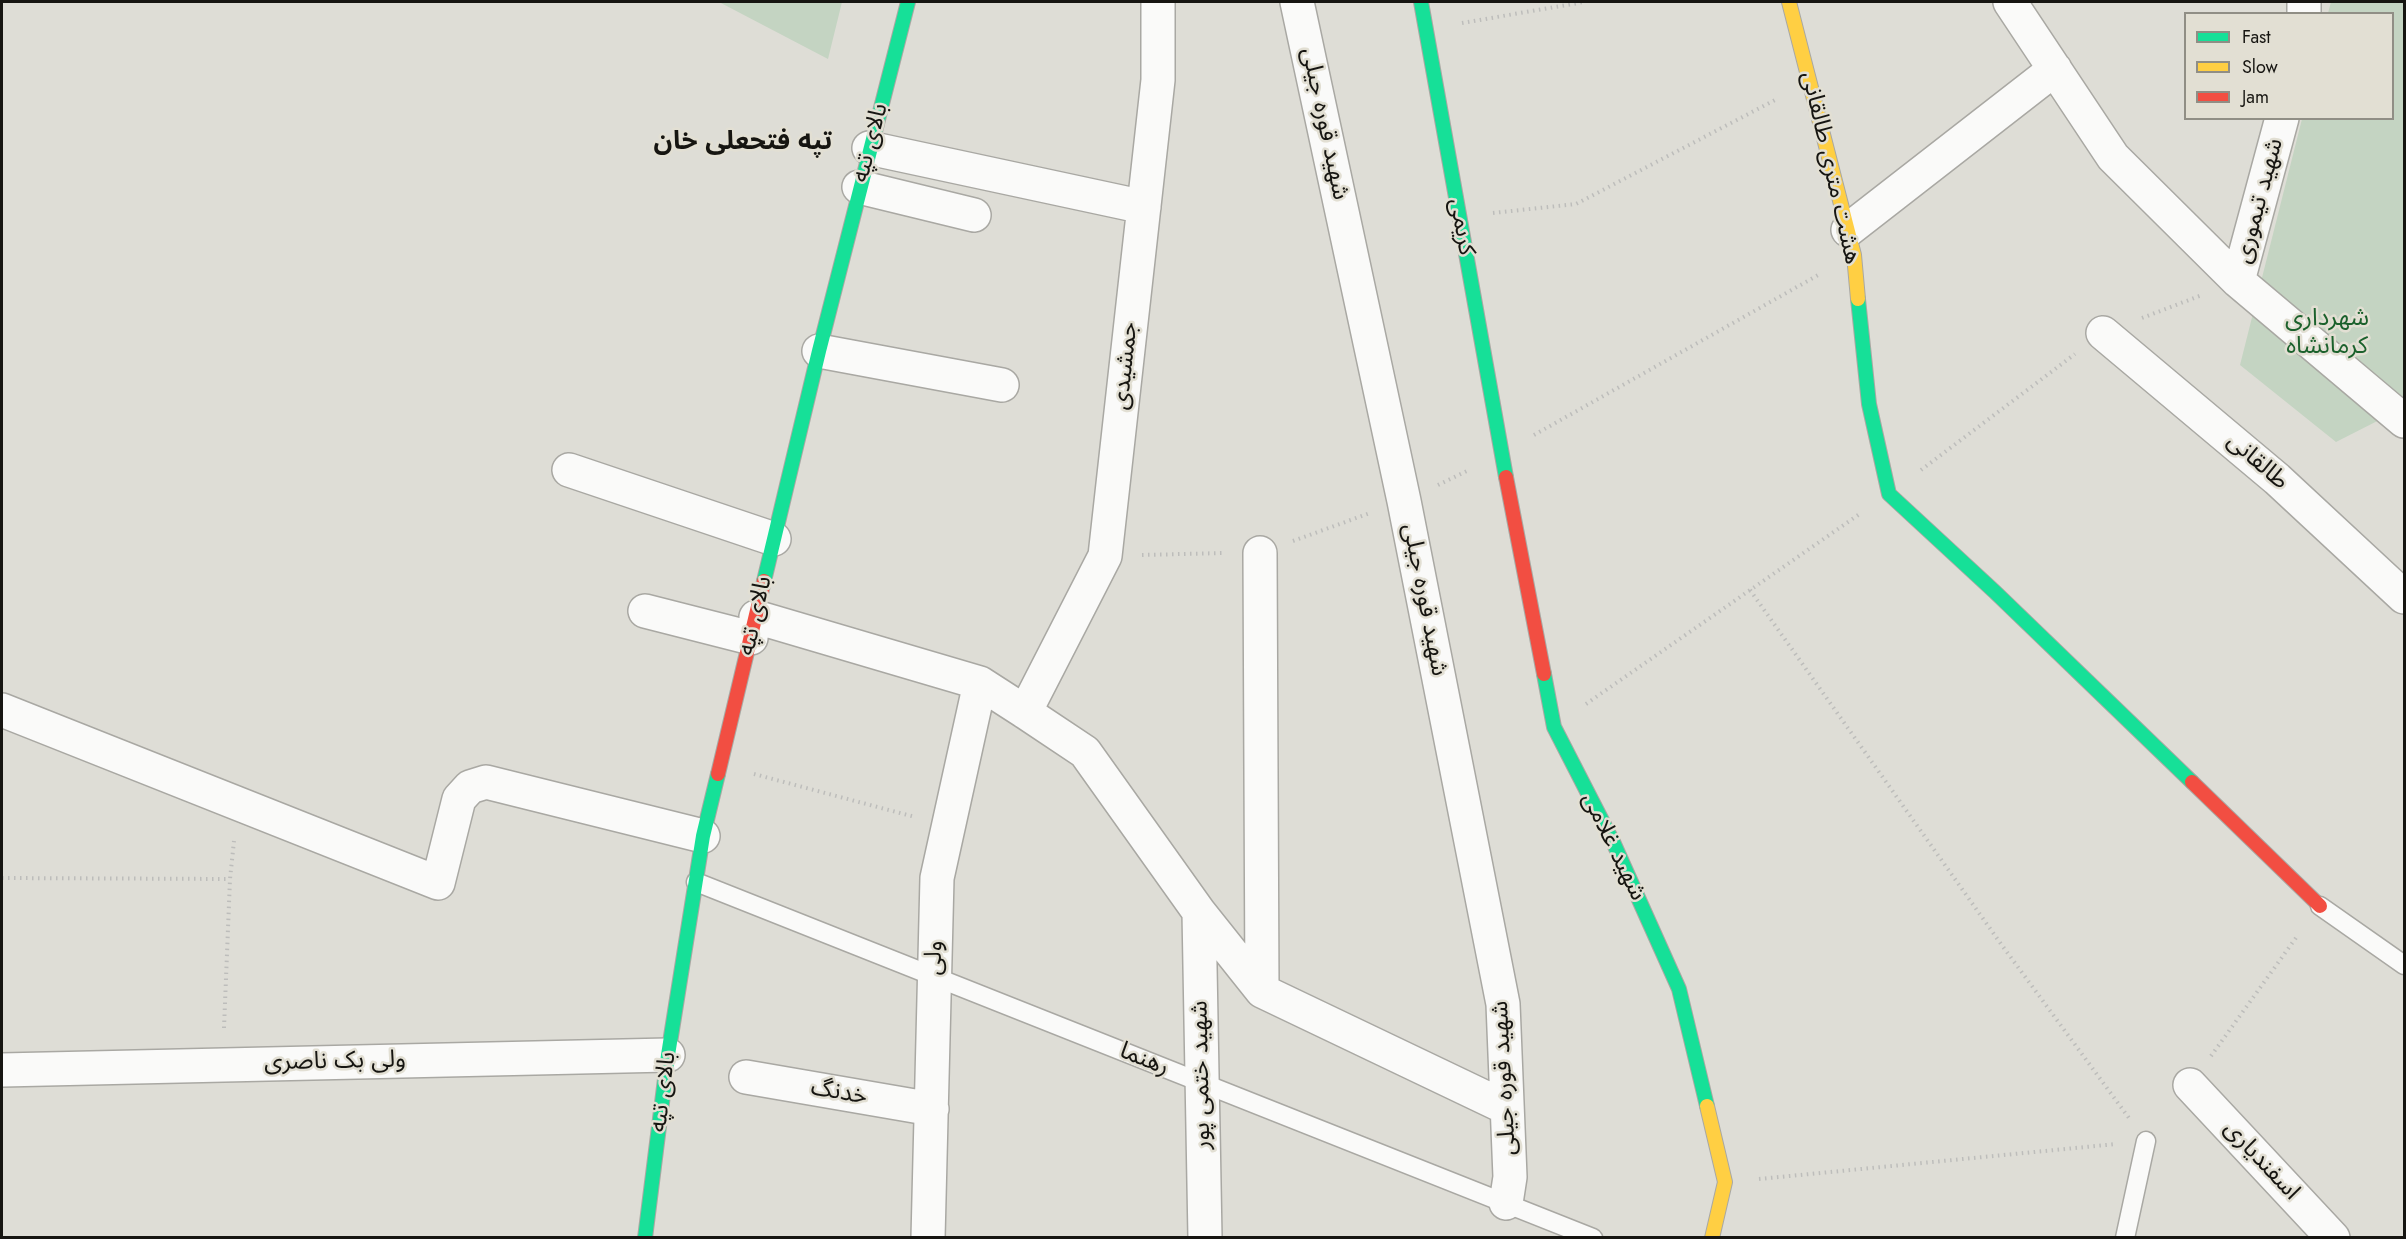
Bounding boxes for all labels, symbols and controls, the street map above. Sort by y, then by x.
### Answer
legend [2184,12,2394,120]
text: Fast [2242,24,2271,50]
street label: شهید قوره جیلی [1294,45,1354,203]
text: Slow [2242,54,2278,80]
street label: هشت متری طالقانی [1794,69,1866,267]
text: Jam [2242,84,2269,110]
street label: بالای تپه [847,100,895,186]
district label: تپه فتحعلی خان [654,127,832,159]
street label: شهید تیموری [2229,135,2291,267]
street label: کریمی [1442,196,1480,258]
park label: شهرداری کرمانشاه [2285,305,2369,361]
street label: جمشیدی [1107,321,1145,411]
street label: طالقانی [2220,427,2294,497]
street label: شهید قوره جیلی [1395,521,1453,679]
street label: بالای تپه [733,573,779,659]
street label: شهید غلامی [1574,788,1652,906]
street label: ولی [920,940,950,976]
street label: شهید ختمی پور [1186,1000,1218,1150]
street label: شهید قوره جیلی [1487,1000,1523,1156]
street label: رهنما [1115,1037,1173,1083]
street label: ولی بک ناصری [264,1046,406,1078]
street label: بالای تپه [645,1050,683,1134]
street label: خدنگ [809,1074,869,1112]
street label: اسفندیاری [2217,1115,2305,1207]

